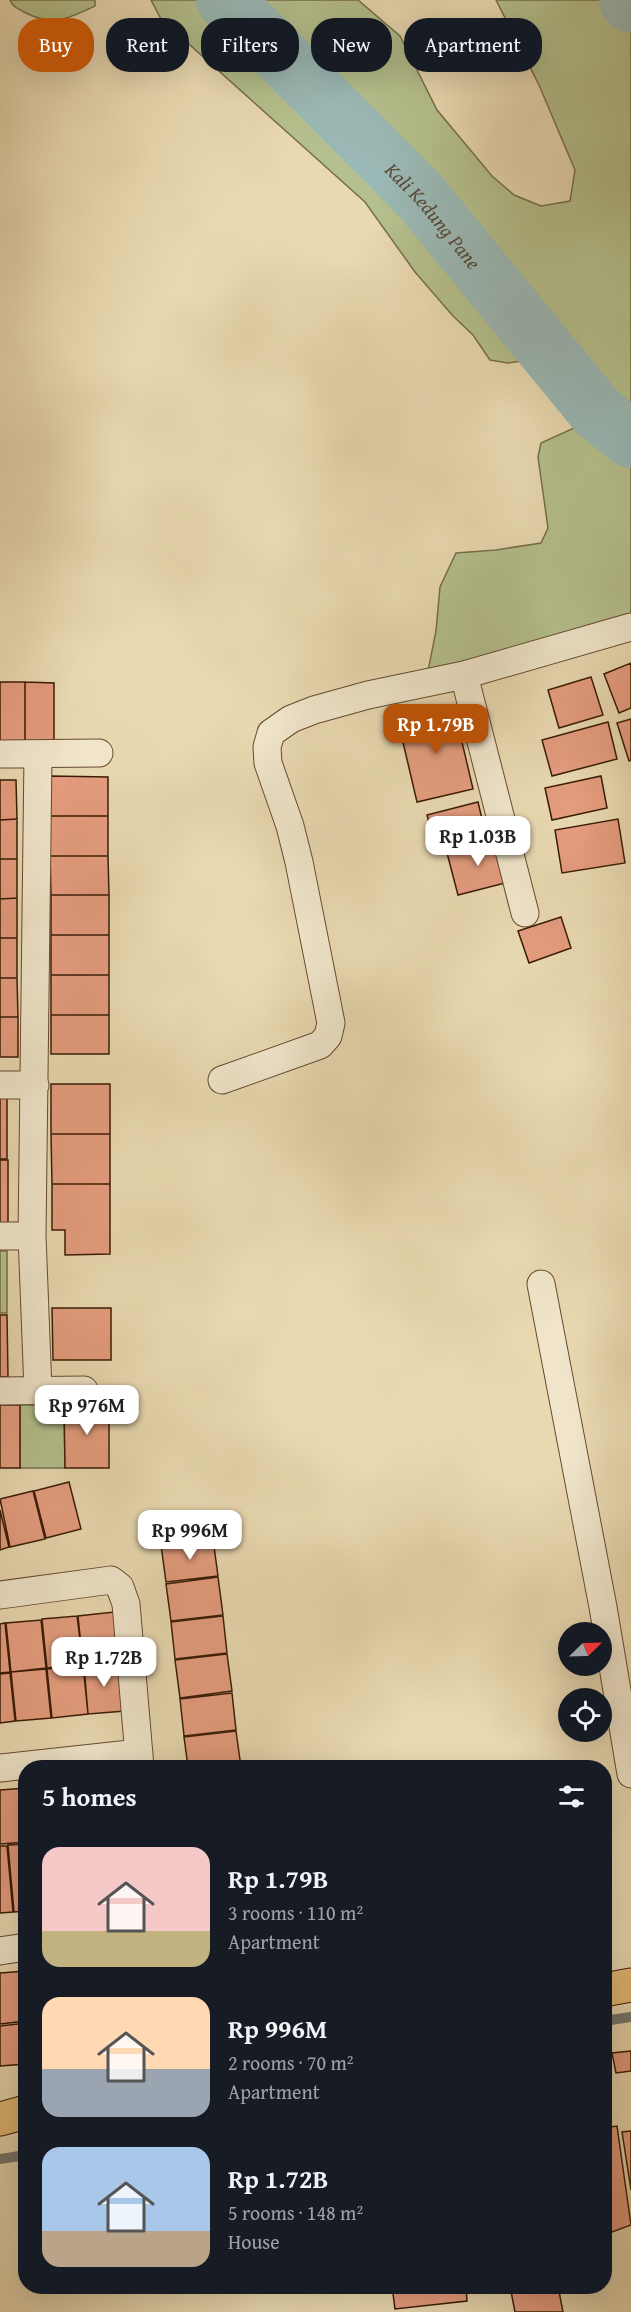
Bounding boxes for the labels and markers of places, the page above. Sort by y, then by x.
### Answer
pin: Rp 1.79B [374,704,498,755]
pin: Rp 1.03B [416,816,540,867]
pin: Rp 976M [32,1385,142,1436]
pin: Rp 996M [135,1510,245,1561]
pin: Rp 1.72B [42,1637,166,1688]

